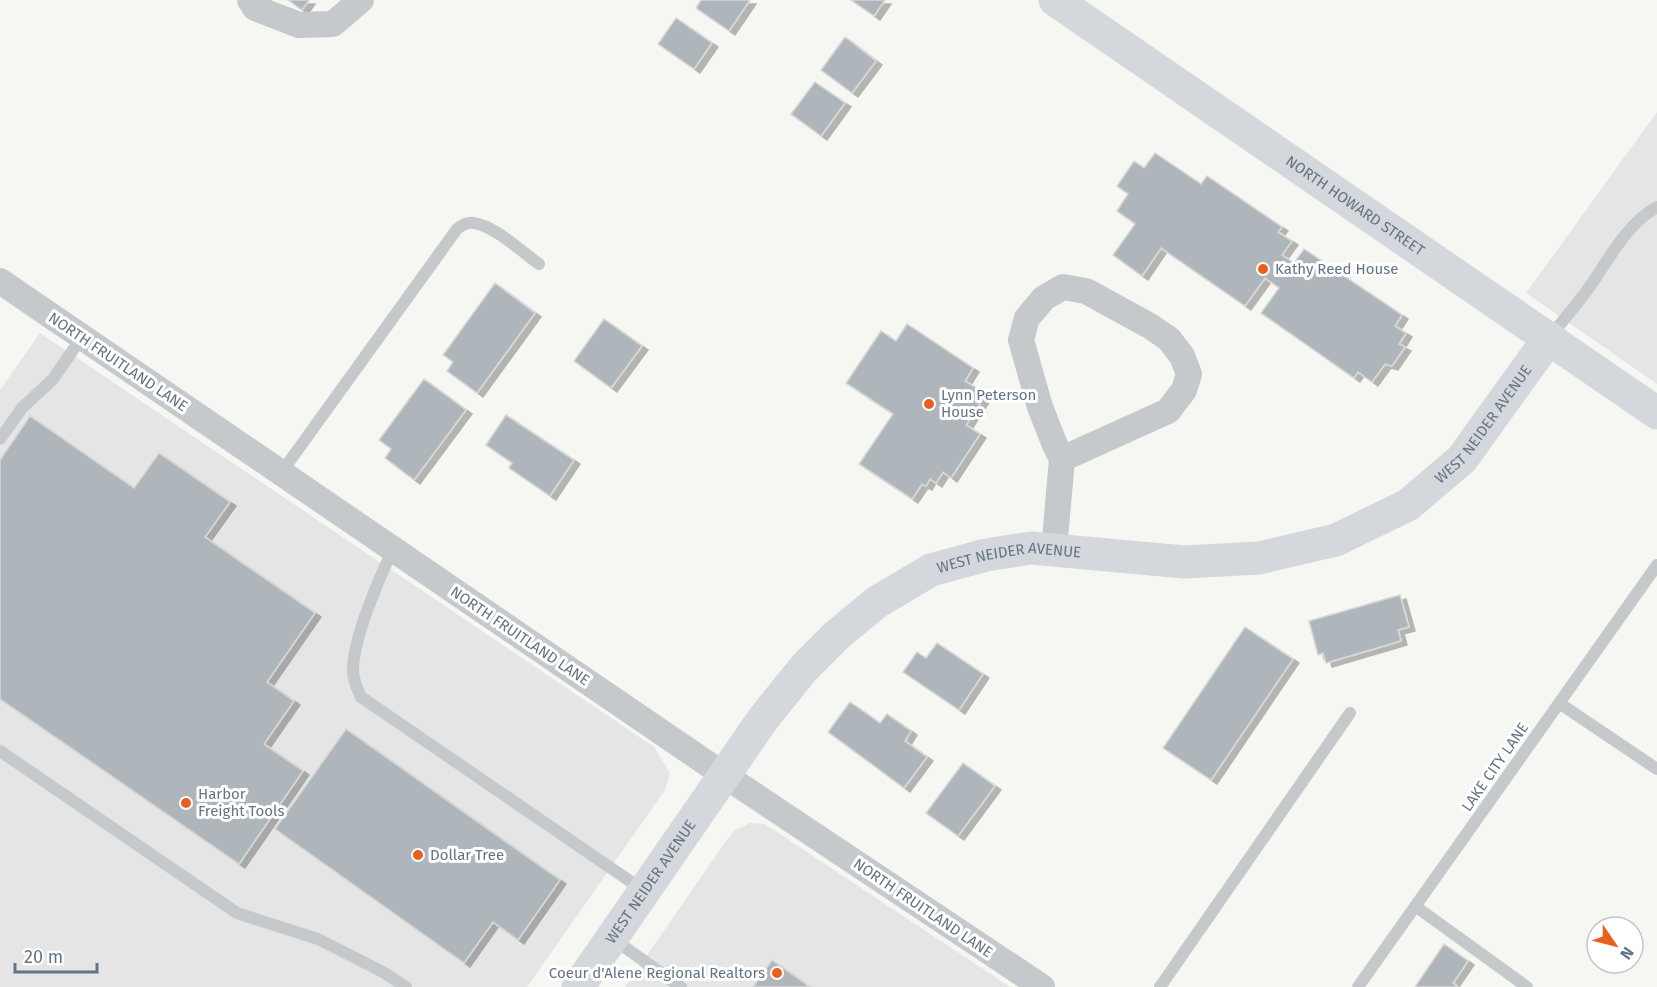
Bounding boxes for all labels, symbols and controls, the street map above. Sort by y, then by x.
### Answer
street label: NORTH HOWARD STREET [1282,152,1428,260]
place label: Kathy Reed House [1275,260,1398,278]
marker: Kathy Reed House [1256,262,1270,276]
street label: NORTH FRUITLAND LANE [45,309,191,415]
street label: WEST NEIDER AVENUE [1431,362,1536,487]
place label: Lynn Peterson House [941,386,1036,421]
marker: Lynn Peterson House [922,397,936,411]
street label: WEST NEIDER AVENUE [935,539,1082,577]
street label: NORTH FRUITLAND LANE [447,583,593,689]
street label: LAKE CITY LANE [1458,719,1532,815]
place label: Harbor Freight Tools [198,785,284,820]
marker: Harbor Freight Tools [179,796,193,810]
street label: WEST NEIDER AVENUE [602,816,700,947]
place label: Dollar Tree [430,846,504,864]
marker: Dollar Tree [411,848,425,862]
street label: NORTH FRUITLAND LANE [850,855,996,961]
north arrow [1585,915,1645,975]
scale bar [15,936,98,974]
text: N [1616,944,1638,963]
text: 20 m [24,946,63,968]
place label: Coeur d'Alene Regional Realtors [549,964,765,982]
marker: Coeur d'Alene Regional Realtors [770,966,784,980]

